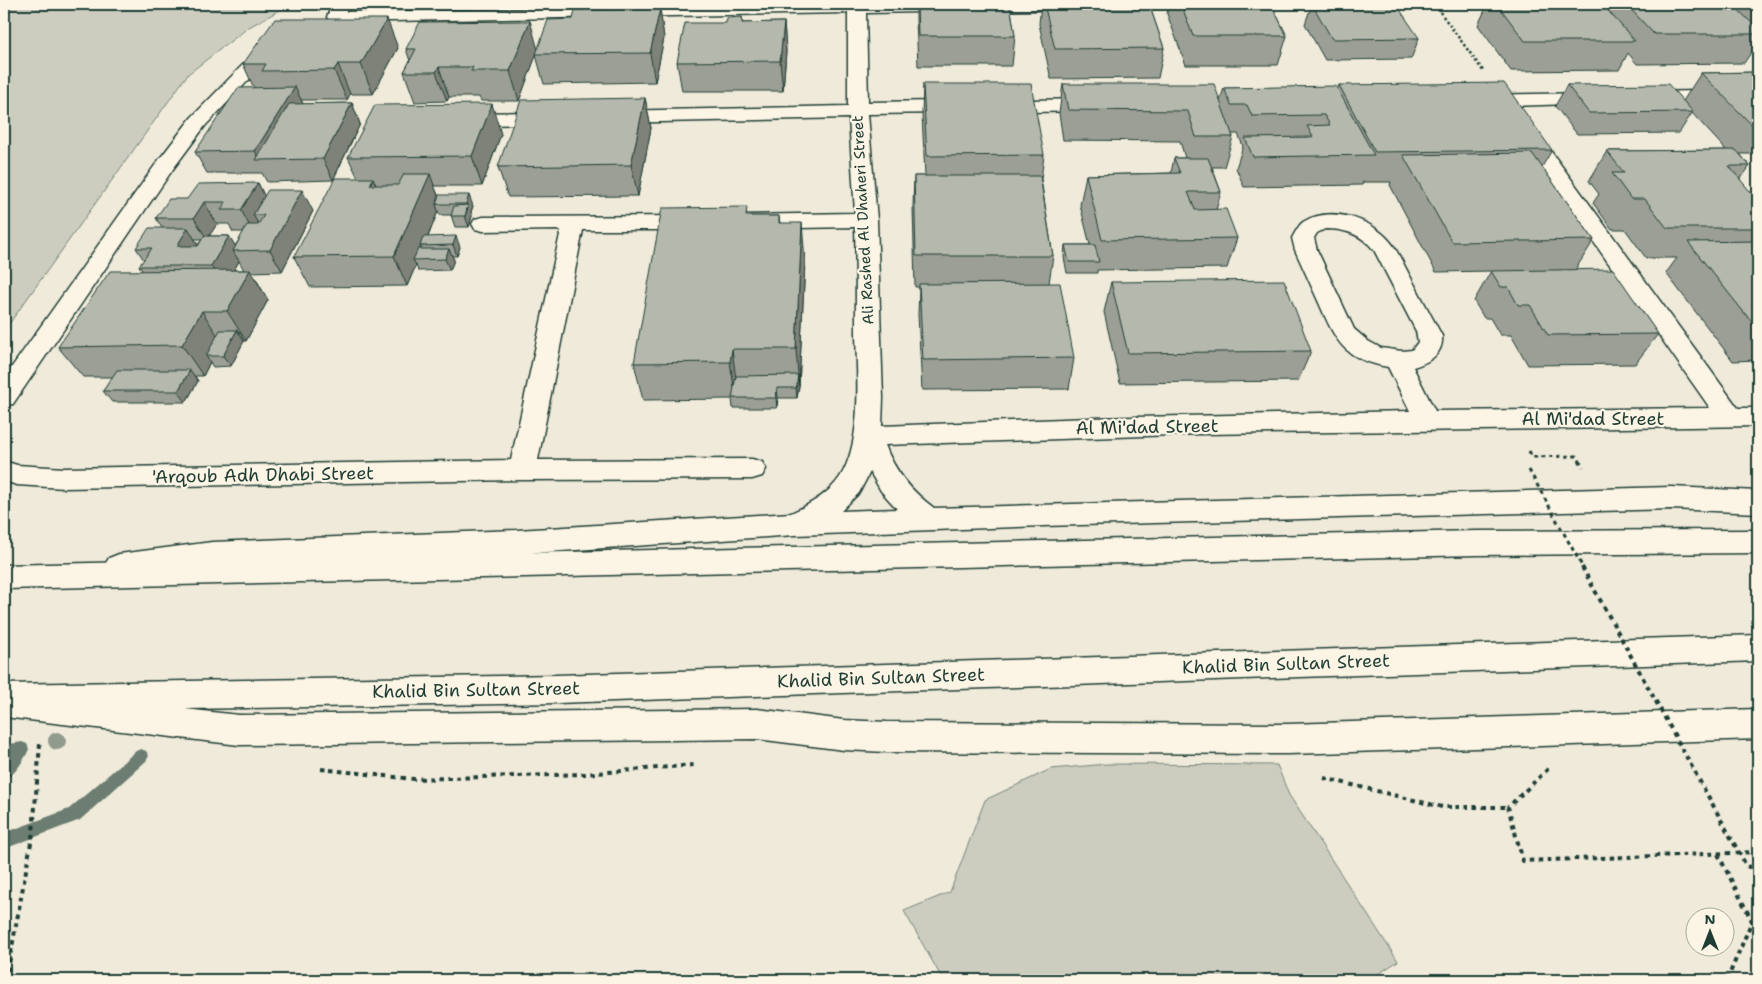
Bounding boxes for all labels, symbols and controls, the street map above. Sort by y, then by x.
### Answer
street label: Ali Rashed Al Dhaheri Street [848,115,878,325]
street label: Al Mi'dad Street [1522,407,1665,431]
street label: Al Mi'dad Street [1075,414,1219,440]
street label: 'Arqoub Adh Dhabi Street [152,461,374,489]
street label: Khalid Bin Sultan Street [1182,648,1390,680]
street label: Khalid Bin Sultan Street [777,662,985,694]
street label: Khalid Bin Sultan Street [372,676,580,704]
north arrow [1684,906,1734,956]
text: N [1704,910,1716,928]

